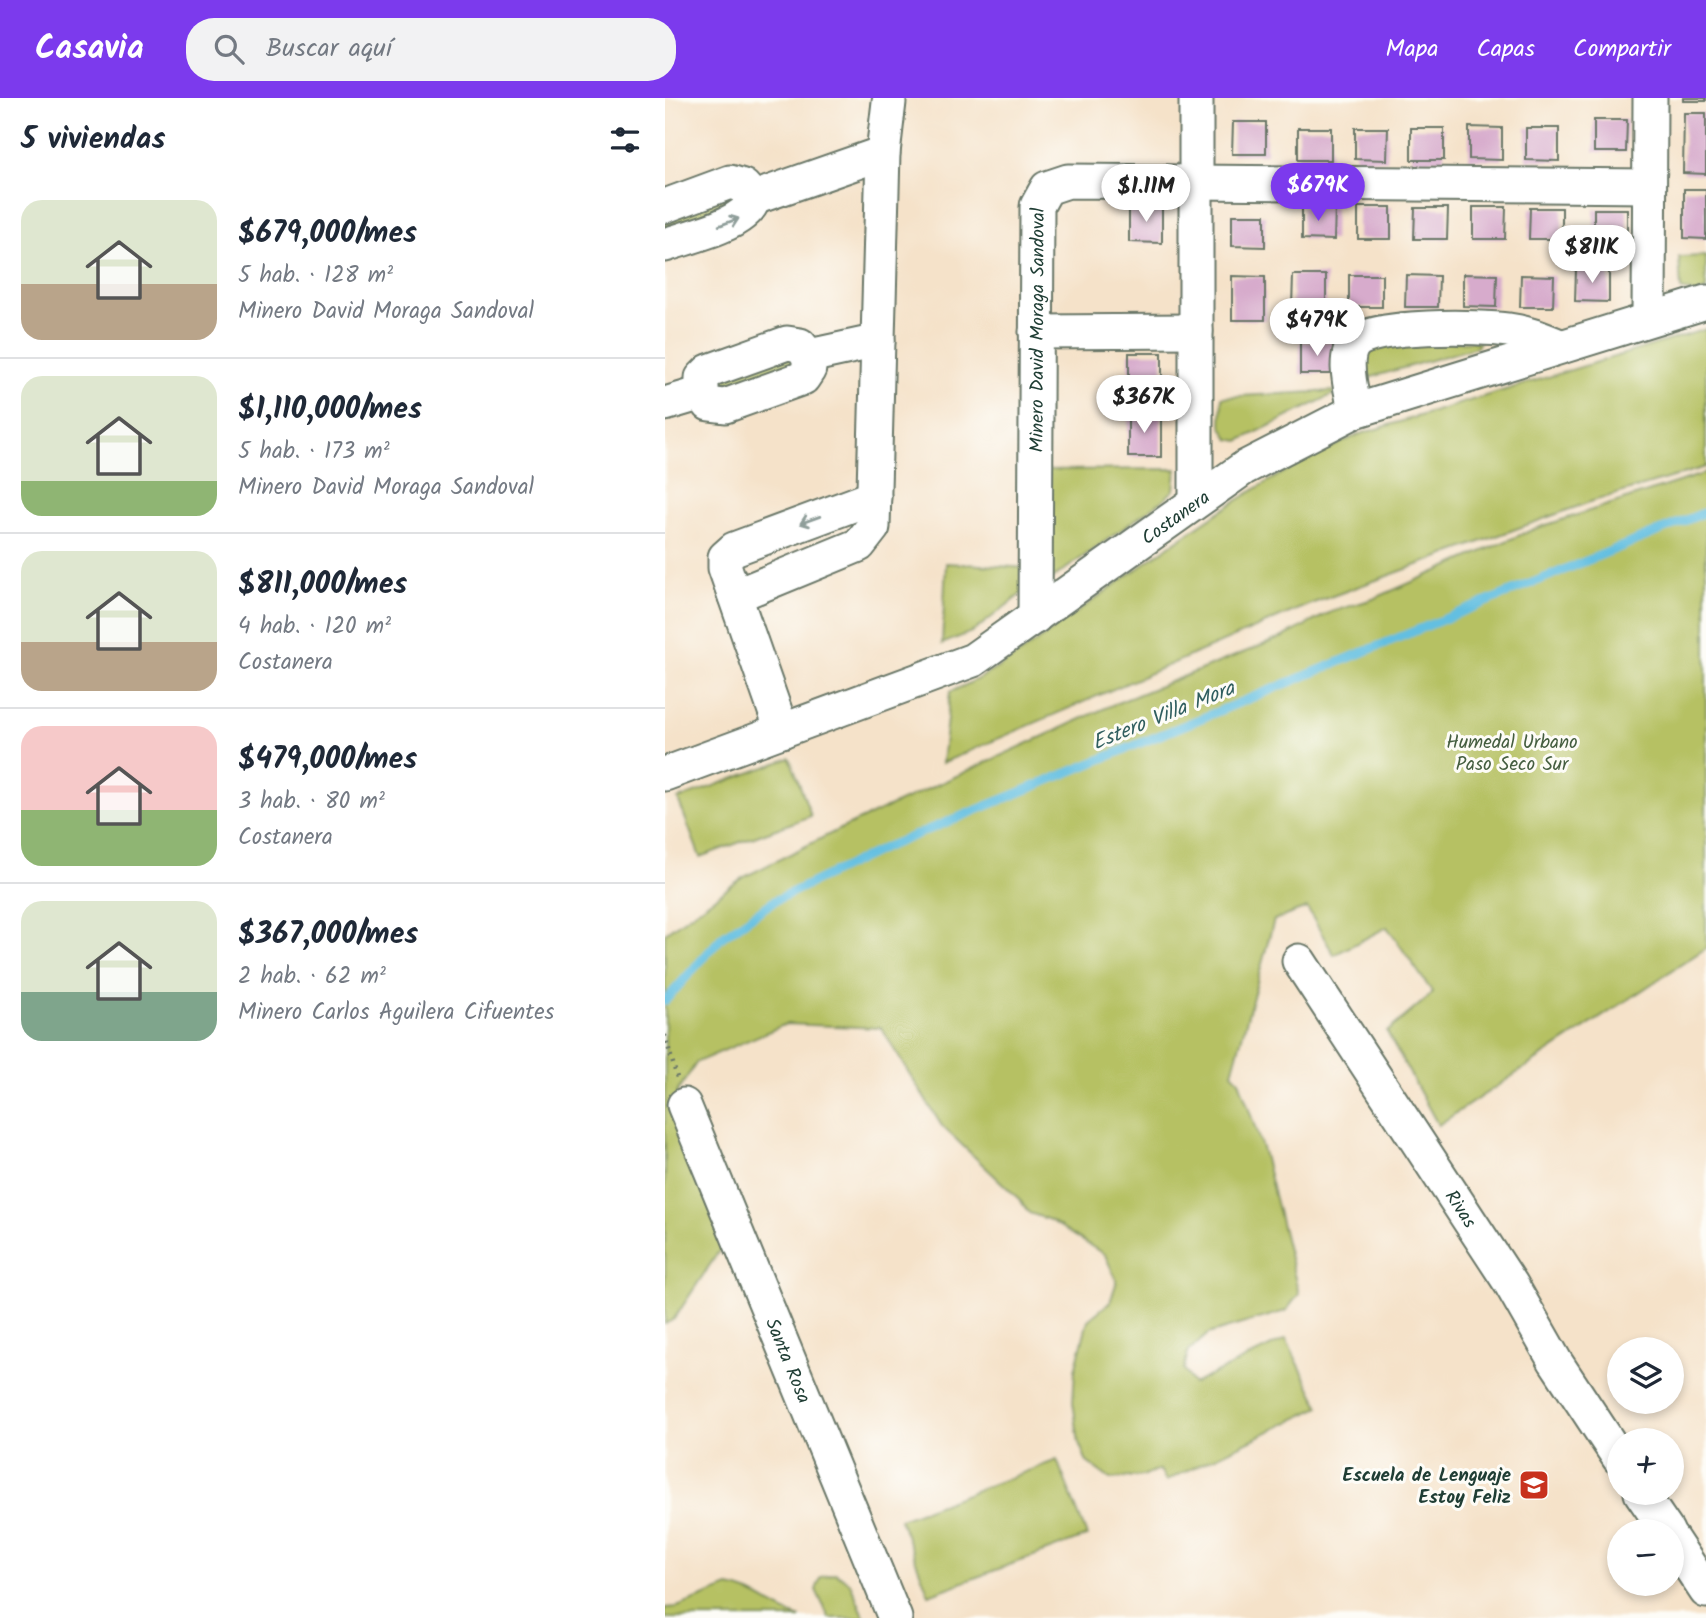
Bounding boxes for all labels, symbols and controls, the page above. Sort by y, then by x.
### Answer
search box [186,18,676,81]
text: Casavia [35,23,144,76]
text: Buscar aquí [266,28,392,70]
icon: search [210,30,248,68]
text: Mapa [1386,30,1438,69]
text: Capas [1476,30,1535,69]
text: Compartir [1573,30,1671,69]
text: 5 viviendas [21,116,165,164]
icon: filters [606,121,644,159]
pin: $1.11M [1089,164,1203,224]
pin: $679K [1269,164,1367,223]
text: $679K [1287,168,1349,204]
text: $1.11M [1117,169,1175,205]
street label: Minero David Moraga Sandoval [1023,207,1054,453]
text: $679,000/mes [238,210,417,258]
one-way arrow [718,215,740,227]
pin: $811K [1543,226,1641,285]
icon: home [77,228,161,312]
text: $811K [1565,230,1619,266]
text: 5 hab. · 128 m² [238,258,393,294]
text: Minero David Moraga Sandoval [238,294,534,330]
pin: $479K [1268,299,1366,358]
text: $479K [1286,303,1348,339]
pin: $367K [1095,376,1193,435]
text: $367K [1112,380,1176,416]
text: $1,110,000/mes [238,386,422,434]
icon: home [77,404,161,488]
text: 5 hab. · 173 m² [238,434,390,470]
text: Minero David Moraga Sandoval [238,470,534,506]
street label: Costanera [1136,484,1217,553]
one-way arrow [800,515,822,528]
text: $811,000/mes [238,561,407,609]
icon: home [77,579,161,663]
text: 4 hab. · 120 m² [238,609,391,645]
text: Costanera [238,645,333,681]
water label: Estero Villa Mora [1087,672,1241,760]
park label: Humedal Urbano Paso Seco Sur [1446,728,1578,780]
text: $479,000/mes [238,736,417,784]
icon: home [77,754,161,838]
text: 3 hab. · 80 m² [238,784,385,820]
text: Costanera [238,820,333,856]
text: $367,000/mes [238,911,418,959]
icon: home [77,929,161,1013]
text: 2 hab. · 62 m² [238,959,386,995]
text: Minero Carlos Aguilera Cifuentes [238,995,554,1031]
street label: Rivas [1436,1184,1483,1235]
street label: Santa Rosa [756,1314,818,1408]
map controls [1607,1337,1684,1596]
button: layers [1607,1337,1684,1414]
button: + [1607,1428,1684,1505]
place label: Escuela de Lenguaje Estoy Feliz [1343,1461,1511,1513]
school or university icon: Escuela de Lenguaje Estoy Feliz [1517,1468,1551,1502]
button: − [1607,1519,1684,1596]

